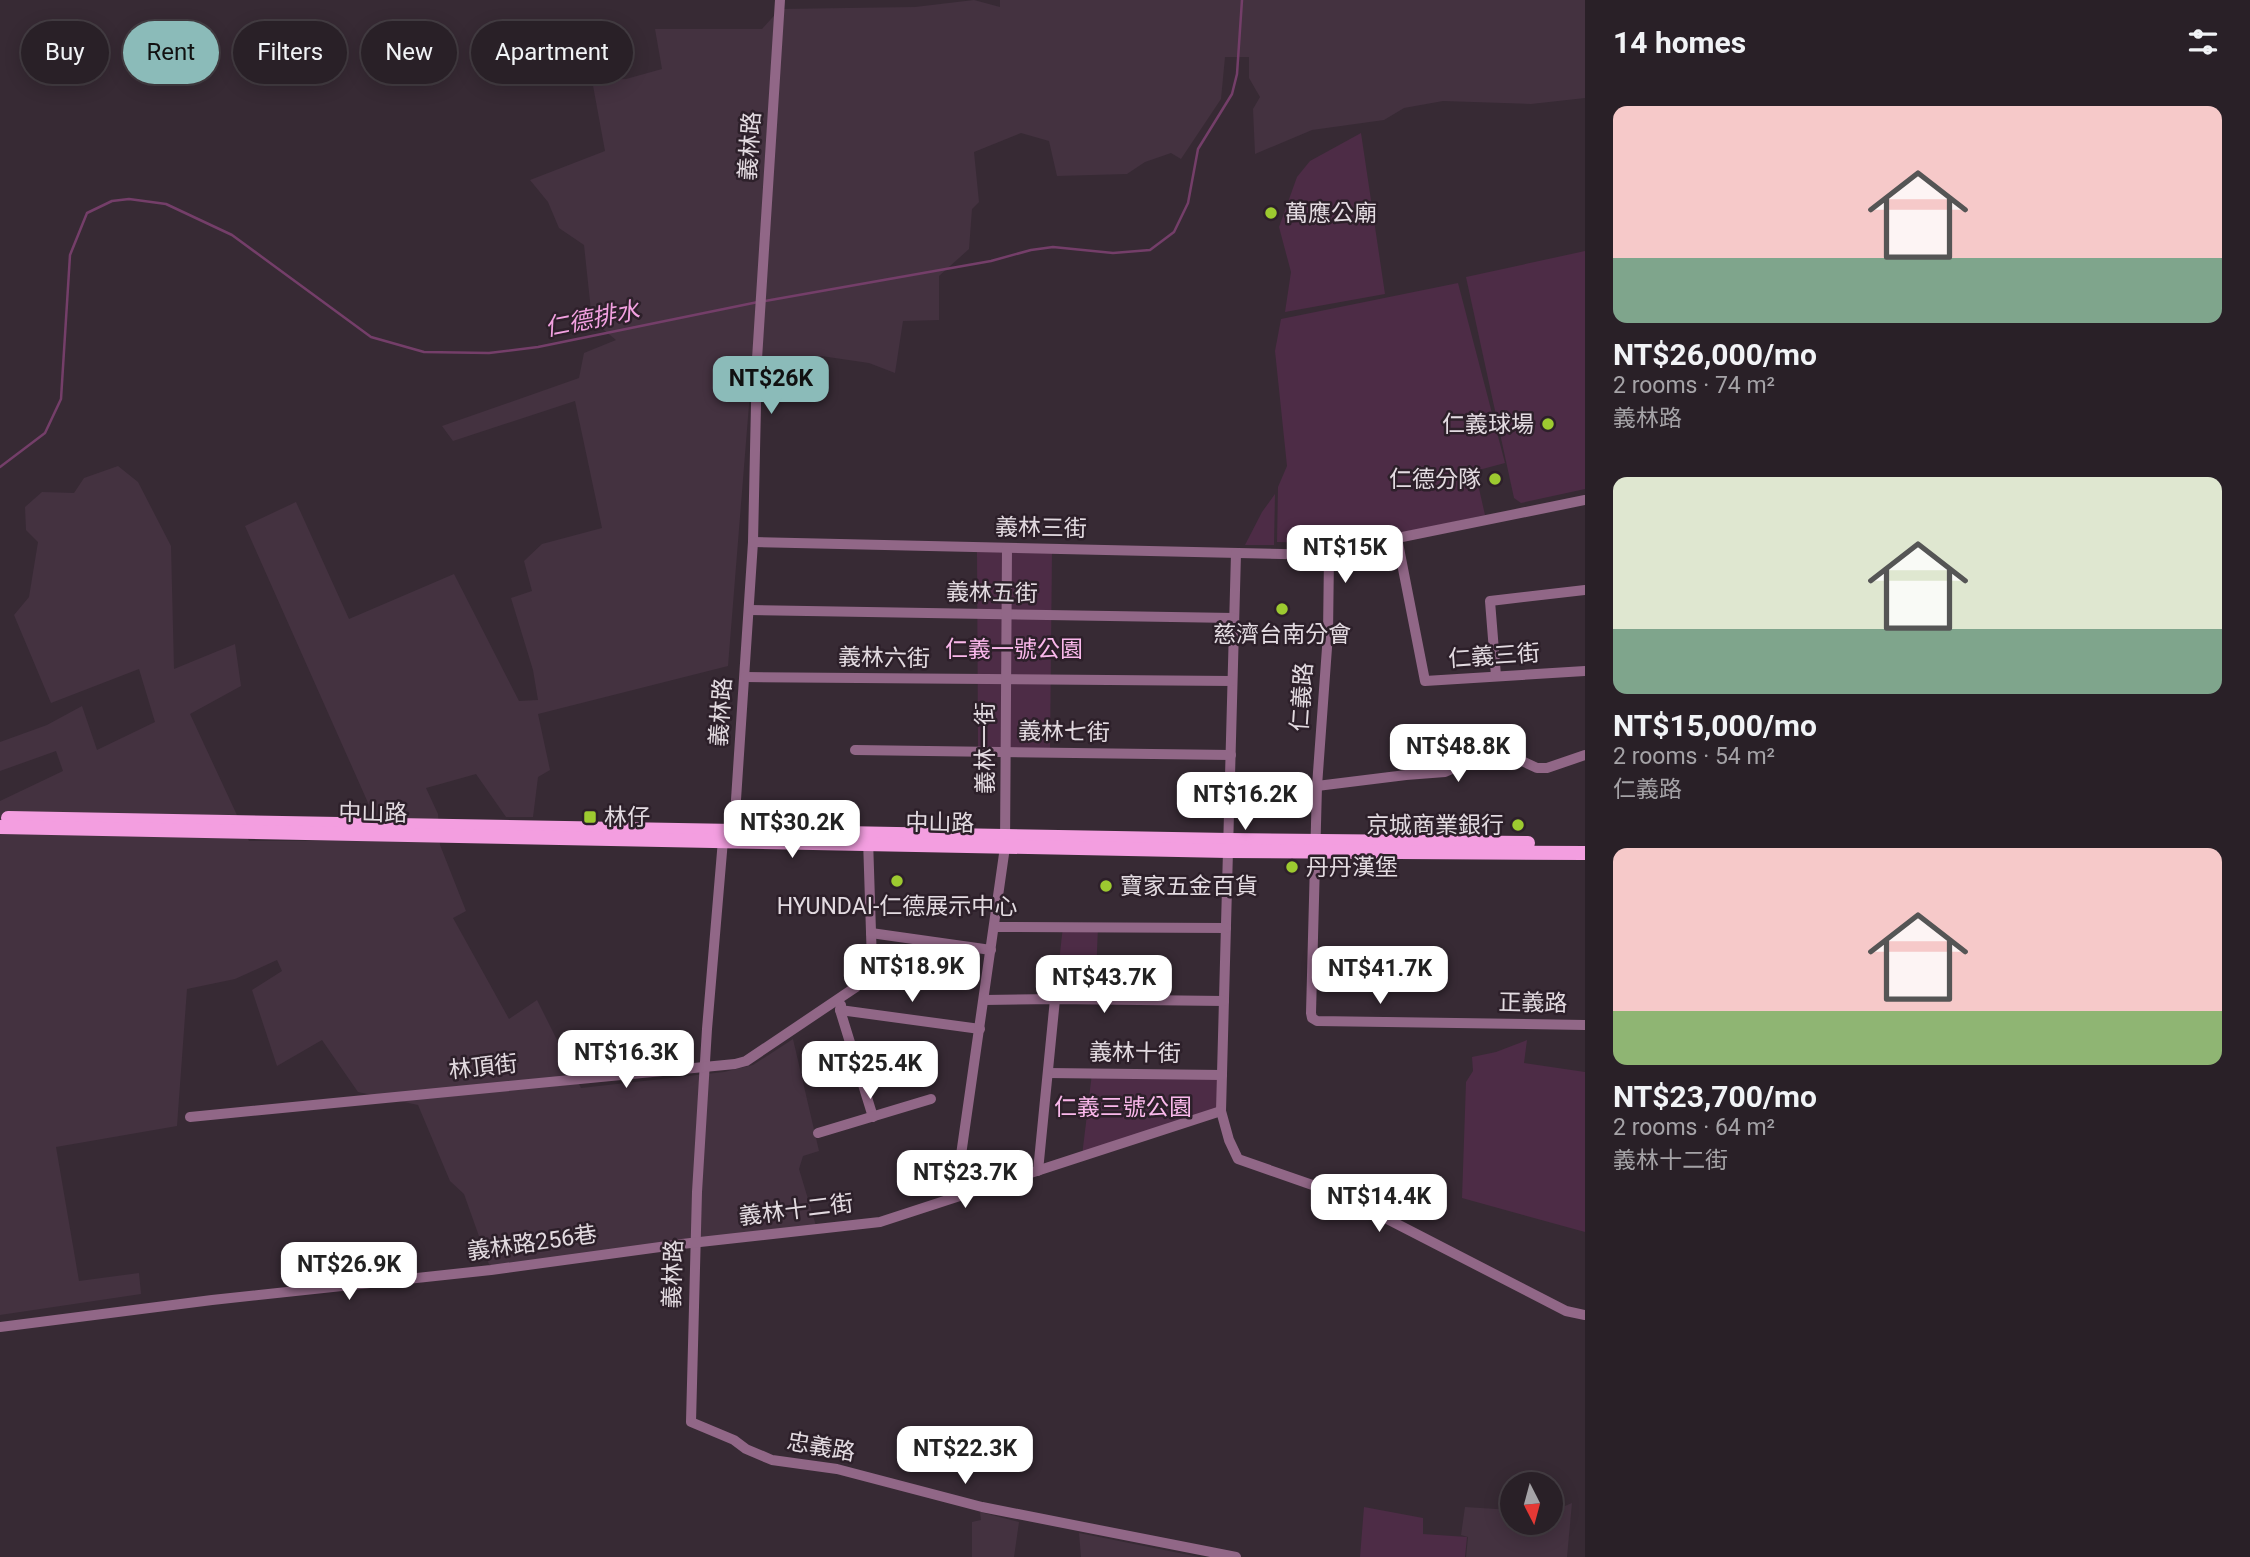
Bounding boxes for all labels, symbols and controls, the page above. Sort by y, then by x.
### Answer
chip: Buy [21,21,109,84]
chip: Rent [123,21,219,84]
chip: Filters [233,21,347,84]
chip: New [361,21,457,84]
chip: Apartment [471,21,633,84]
icon: filters [2184,23,2222,61]
text: 14 homes [1613,25,1746,60]
street label: 義林路 [734,111,766,181]
icon: home [1855,152,1981,278]
place label: 萬應公廟 [1285,200,1377,227]
marker: 萬應公廟 [1263,205,1279,221]
water label: 仁德排水 [542,296,643,342]
text: NT$26,000/mo [1613,337,1817,372]
pin: NT$26K [714,356,828,416]
text: NT$26K [729,365,813,392]
text: 2 rooms · 74 m² [1613,372,1775,399]
text: 義林路 [1613,405,1682,432]
place label: 仁義球場 [1442,411,1534,438]
marker: 仁義球場 [1540,416,1556,432]
place label: 仁德分隊 [1389,466,1481,493]
marker: 仁德分隊 [1487,471,1503,487]
street label: 義林三街 [995,514,1087,542]
icon: home [1855,523,1981,649]
pin: NT$15K [1288,526,1402,585]
text: NT$15K [1303,534,1387,561]
street label: 義林五街 [946,579,1038,607]
marker: 慈濟台南分會 [1274,601,1290,617]
place label: 慈濟台南分會 [1213,621,1351,648]
park label: 仁義一號公園 [945,636,1083,663]
street label: 仁義三街 [1447,639,1541,673]
street label: 義林六街 [838,644,930,672]
street label: 仁義路 [1286,662,1318,732]
street label: 義林路 [705,677,737,747]
street label: 義林一街 [972,702,999,794]
text: NT$15,000/mo [1613,708,1817,743]
street label: 義林七街 [1018,718,1110,746]
pin: NT$48.8K [1386,724,1530,784]
text: NT$48.8K [1406,733,1510,760]
text: 2 rooms · 54 m² [1613,743,1775,770]
pin: NT$16.2K [1173,772,1317,832]
text: 仁義路 [1613,776,1682,803]
text: NT$16.2K [1193,781,1297,808]
street label: 中山路 [338,799,408,827]
pin: NT$30.2K [720,800,864,860]
place label: 林仔 [604,804,650,831]
marker: 林仔 [582,809,598,825]
text: NT$30.2K [740,809,844,836]
street label: 中山路 [905,809,975,837]
place label: 京城商業銀行 [1366,812,1504,839]
marker: 京城商業銀行 [1510,817,1526,833]
place label: 丹丹漢堡 [1306,854,1398,881]
marker: 丹丹漢堡 [1284,859,1300,875]
marker: HYUNDAI-仁德展示中心 [889,873,905,889]
place label: 寶家五金百貨 [1120,873,1258,900]
marker: 寶家五金百貨 [1098,878,1114,894]
place label: HYUNDAI-仁德展示中心 [777,893,1017,920]
icon: home [1855,894,1981,1020]
pin: NT$18.9K [840,944,984,1004]
pin: NT$41.7K [1308,946,1452,1006]
text: NT$18.9K [860,953,964,980]
text: NT$41.7K [1328,955,1432,982]
pin: NT$43.7K [1032,956,1176,1015]
text: NT$43.7K [1052,964,1156,991]
street label: 正義路 [1498,989,1568,1017]
pin: NT$16.3K [554,1030,698,1090]
text: NT$16.3K [574,1039,678,1066]
street label: 義林十街 [1089,1039,1181,1067]
pin: NT$25.4K [798,1042,942,1101]
street label: 林頂街 [447,1050,519,1084]
text: NT$25.4K [818,1050,922,1077]
text: NT$23,700/mo [1613,1079,1817,1114]
park label: 仁義三號公園 [1054,1094,1192,1121]
text: 2 rooms · 64 m² [1613,1114,1775,1141]
text: 義林十二街 [1613,1147,1728,1174]
pin: NT$23.7K [893,1150,1037,1210]
text: NT$23.7K [913,1159,1017,1186]
pin: NT$14.4K [1307,1174,1451,1234]
text: NT$14.4K [1327,1183,1431,1210]
street label: 義林十二街 [737,1190,855,1230]
street label: 義林路256巷 [465,1221,599,1265]
street label: 義林路 [658,1239,688,1309]
pin: NT$26.9K [277,1242,421,1302]
text: NT$26.9K [297,1251,401,1278]
pin: NT$22.3K [893,1426,1037,1486]
street label: 忠義路 [785,1428,857,1466]
text: NT$22.3K [913,1435,1017,1462]
north arrow [1500,1472,1563,1535]
map controls [1500,1472,1563,1535]

